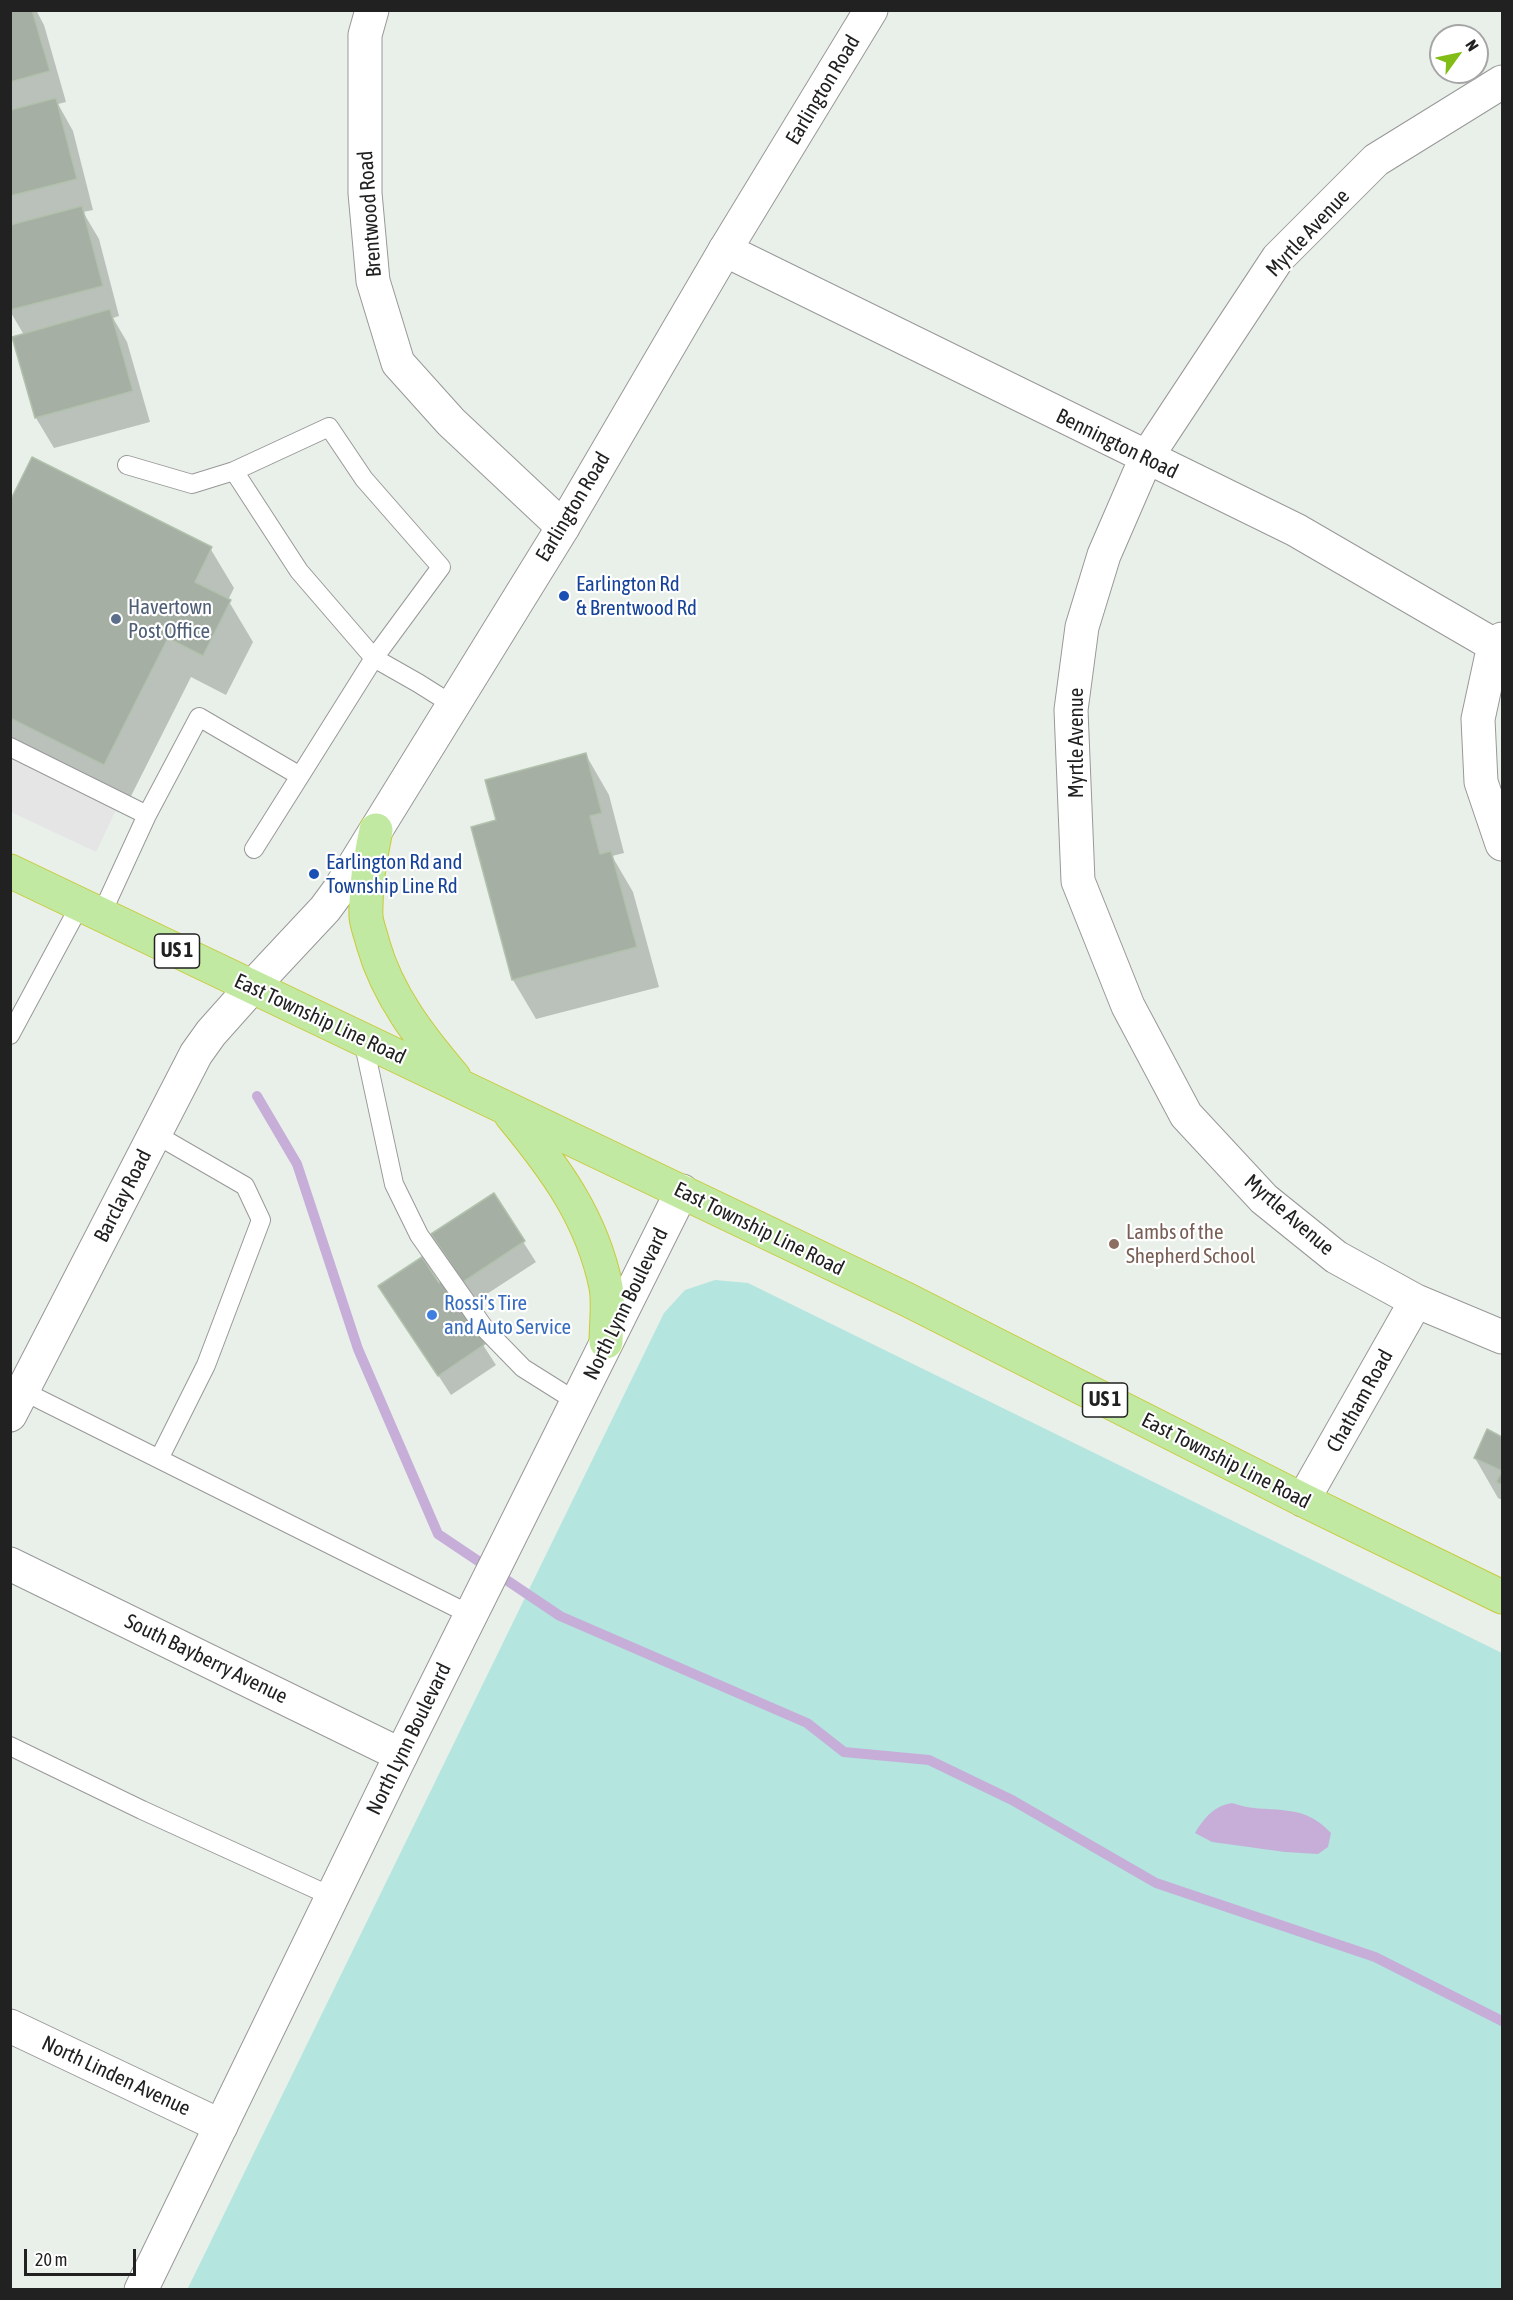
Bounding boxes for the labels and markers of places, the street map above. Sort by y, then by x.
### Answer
place label: Earlington Rd & Brentwood Rd [576,571,697,621]
marker: Earlington Rd & Brentwood Rd [557,589,571,603]
place label: Havertown Post Office [128,594,212,644]
marker: Havertown Post Office [109,612,123,626]
place label: Earlington Rd and Township Line Rd [326,849,463,899]
marker: Earlington Rd and Township Line Rd [307,867,321,881]
place label: Lambs of the Shepherd School [1126,1219,1255,1269]
marker: Lambs of the Shepherd School [1107,1237,1121,1251]
place label: Rossi's Tire and Auto Service [444,1290,571,1340]
marker: Rossi's Tire and Auto Service [425,1308,439,1322]

